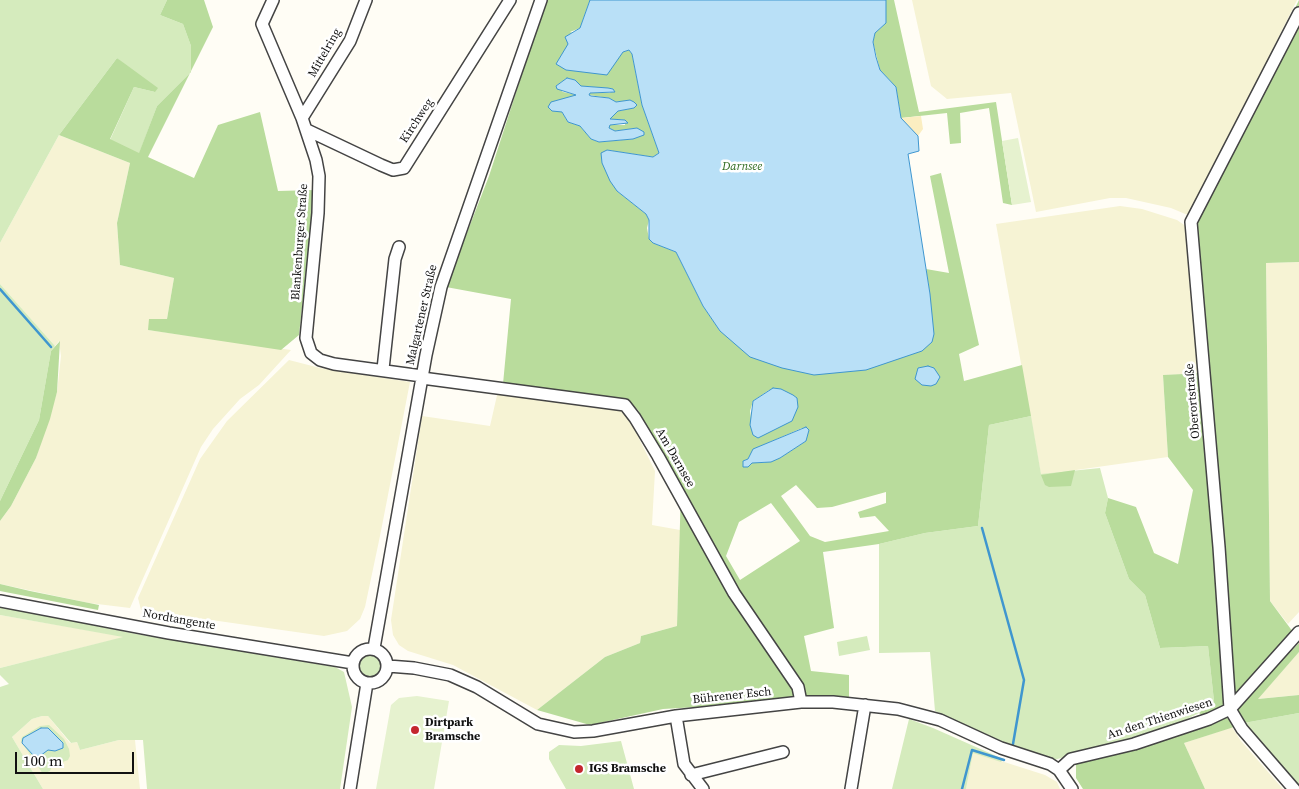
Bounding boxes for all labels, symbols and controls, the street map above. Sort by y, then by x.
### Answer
street label: Mittelring [305,26,345,80]
street label: Kirchweg [397,96,437,146]
park label: Darnsee [722,160,762,174]
street label: Blankenburger Straße [289,183,311,301]
street label: Malgartener Straße [403,263,441,367]
street label: Oberortstraße [1183,363,1203,439]
street label: Am Darnsee [652,426,698,490]
street label: Nordtangente [141,607,217,633]
street label: Bührener Esch [692,685,772,707]
street label: An den Thienwiesen [1106,695,1214,743]
place label: Dirtpark Bramsche [425,716,480,744]
marker: Dirtpark Bramsche [409,724,421,736]
scale bar [18,742,136,774]
text: 100 m [23,750,63,771]
place label: IGS Bramsche [589,762,666,776]
marker: IGS Bramsche [573,763,585,775]

